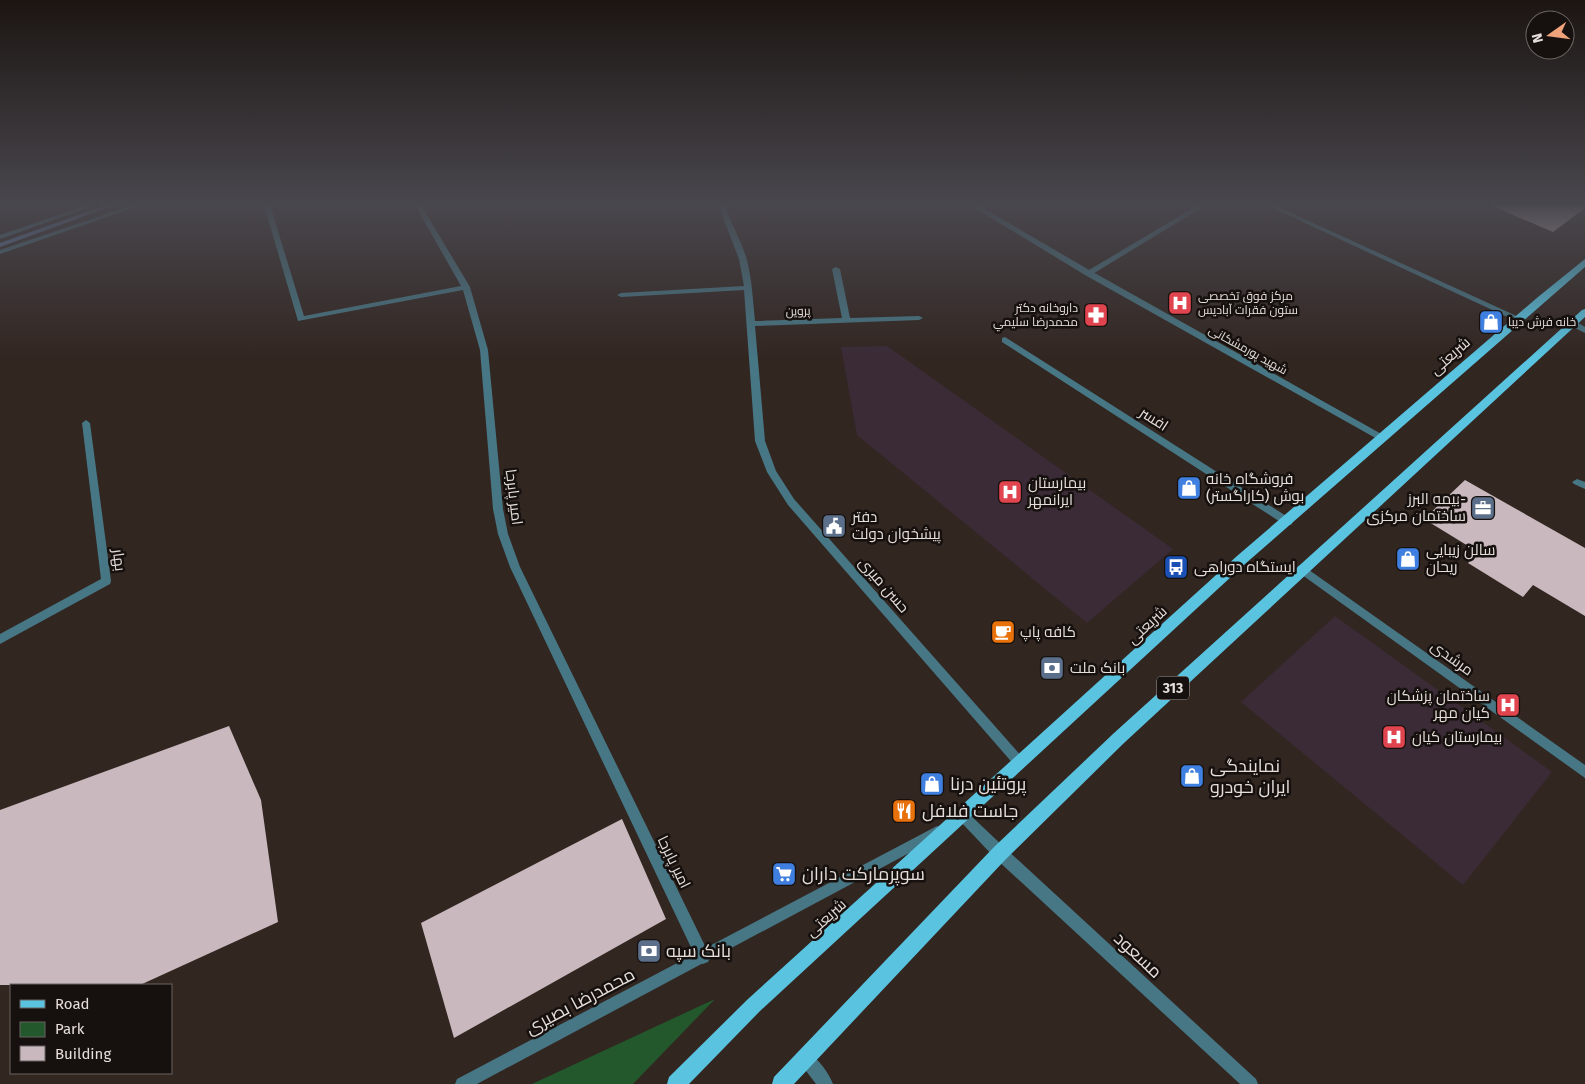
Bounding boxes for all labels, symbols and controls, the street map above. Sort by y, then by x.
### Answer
north arrow [1525,10,1575,60]
text: N [1528,31,1547,45]
place label: مرکز فوق تخصصی ستون فقرات آبادیس [1198,289,1298,317]
hospital icon: مرکز فوق تخصصی ستون فقرات آبادیس [1167,290,1193,316]
place label: داروخانه دكتر محمدرضا سليمي [993,301,1078,332]
pharmacy icon: داروخانه دكتر محمدرضا سليمي [1083,302,1109,328]
street label: پروین [785,304,812,320]
shop icon: خانه فرش دیبا [1478,309,1504,335]
place label: خانه فرش دیبا [1508,315,1576,329]
street label: شهید پورمشکانی [1205,323,1290,379]
street label: شریعتی [1426,333,1474,379]
street label: افسر [1136,403,1172,435]
street label: امیر پابرجا [501,468,526,526]
place label: فروشگاه خانه بوش (کاراگستر) [1206,470,1304,506]
place label: بیمارستان ایرانمهر [1027,474,1086,510]
shop icon: فروشگاه خانه بوش (کاراگستر) [1176,475,1202,501]
hospital icon: بیمارستان ایرانمهر [997,479,1023,505]
place label: بیمه البرز- ساختمان مرکزی [1366,490,1466,526]
office icon: بیمه البرز- ساختمان مرکزی [1470,495,1496,521]
place label: دفتر پیشخوان دولت [851,508,941,544]
public building icon: دفتر پیشخوان دولت [821,513,847,539]
place label: سالن زیبایی ریحان [1426,541,1495,577]
shop icon: سالن زیبایی ریحان [1395,546,1421,572]
street label: بهار [108,547,129,572]
street label: حسن میری [854,554,913,617]
bus stop icon: ایستگاه دوراهی [1163,554,1189,580]
place label: ایستگاه دوراهی [1194,558,1296,577]
street label: شریعتی [1123,602,1171,649]
cafe icon: کافه پاپ [990,619,1016,645]
place label: کافه پاپ [1020,623,1076,642]
street label: مرشدی [1427,637,1477,680]
bank icon: بانک ملت [1039,655,1065,681]
place label: بانک ملت [1070,659,1125,677]
road number: 313 [1157,676,1189,700]
place label: ساختمان پزشکان کیان مهر [1387,687,1490,723]
hospital icon: ساختمان پزشکان کیان مهر [1495,692,1521,718]
hospital icon: بیمارستان کیان [1381,724,1407,750]
place label: بیمارستان کیان [1412,728,1502,747]
place label: نمایندگی ایران خودرو [1210,755,1290,798]
shop icon: نمایندگی ایران خودرو [1179,763,1205,789]
shop icon: پروتئین درنا [919,771,945,797]
place label: پروتئین درنا [950,773,1026,796]
restaurant icon: جاست فلافل [891,798,917,824]
place label: جاست فلافل [922,800,1018,822]
street label: امیر پابرجا [653,833,694,892]
supermarket icon: سوپرمارکت داران [771,861,797,887]
place label: سوپرمارکت داران [802,863,925,886]
street label: شریعتی [802,895,850,941]
street label: مسعود [1109,927,1167,983]
bank icon: بانک سپه [636,938,662,964]
place label: بانک سپه [666,940,731,962]
street label: محمدرضا بصیری [522,963,638,1039]
legend [10,984,172,1074]
text: Road [55,995,90,1013]
text: Park [55,1020,85,1038]
text: Building [55,1045,111,1063]

